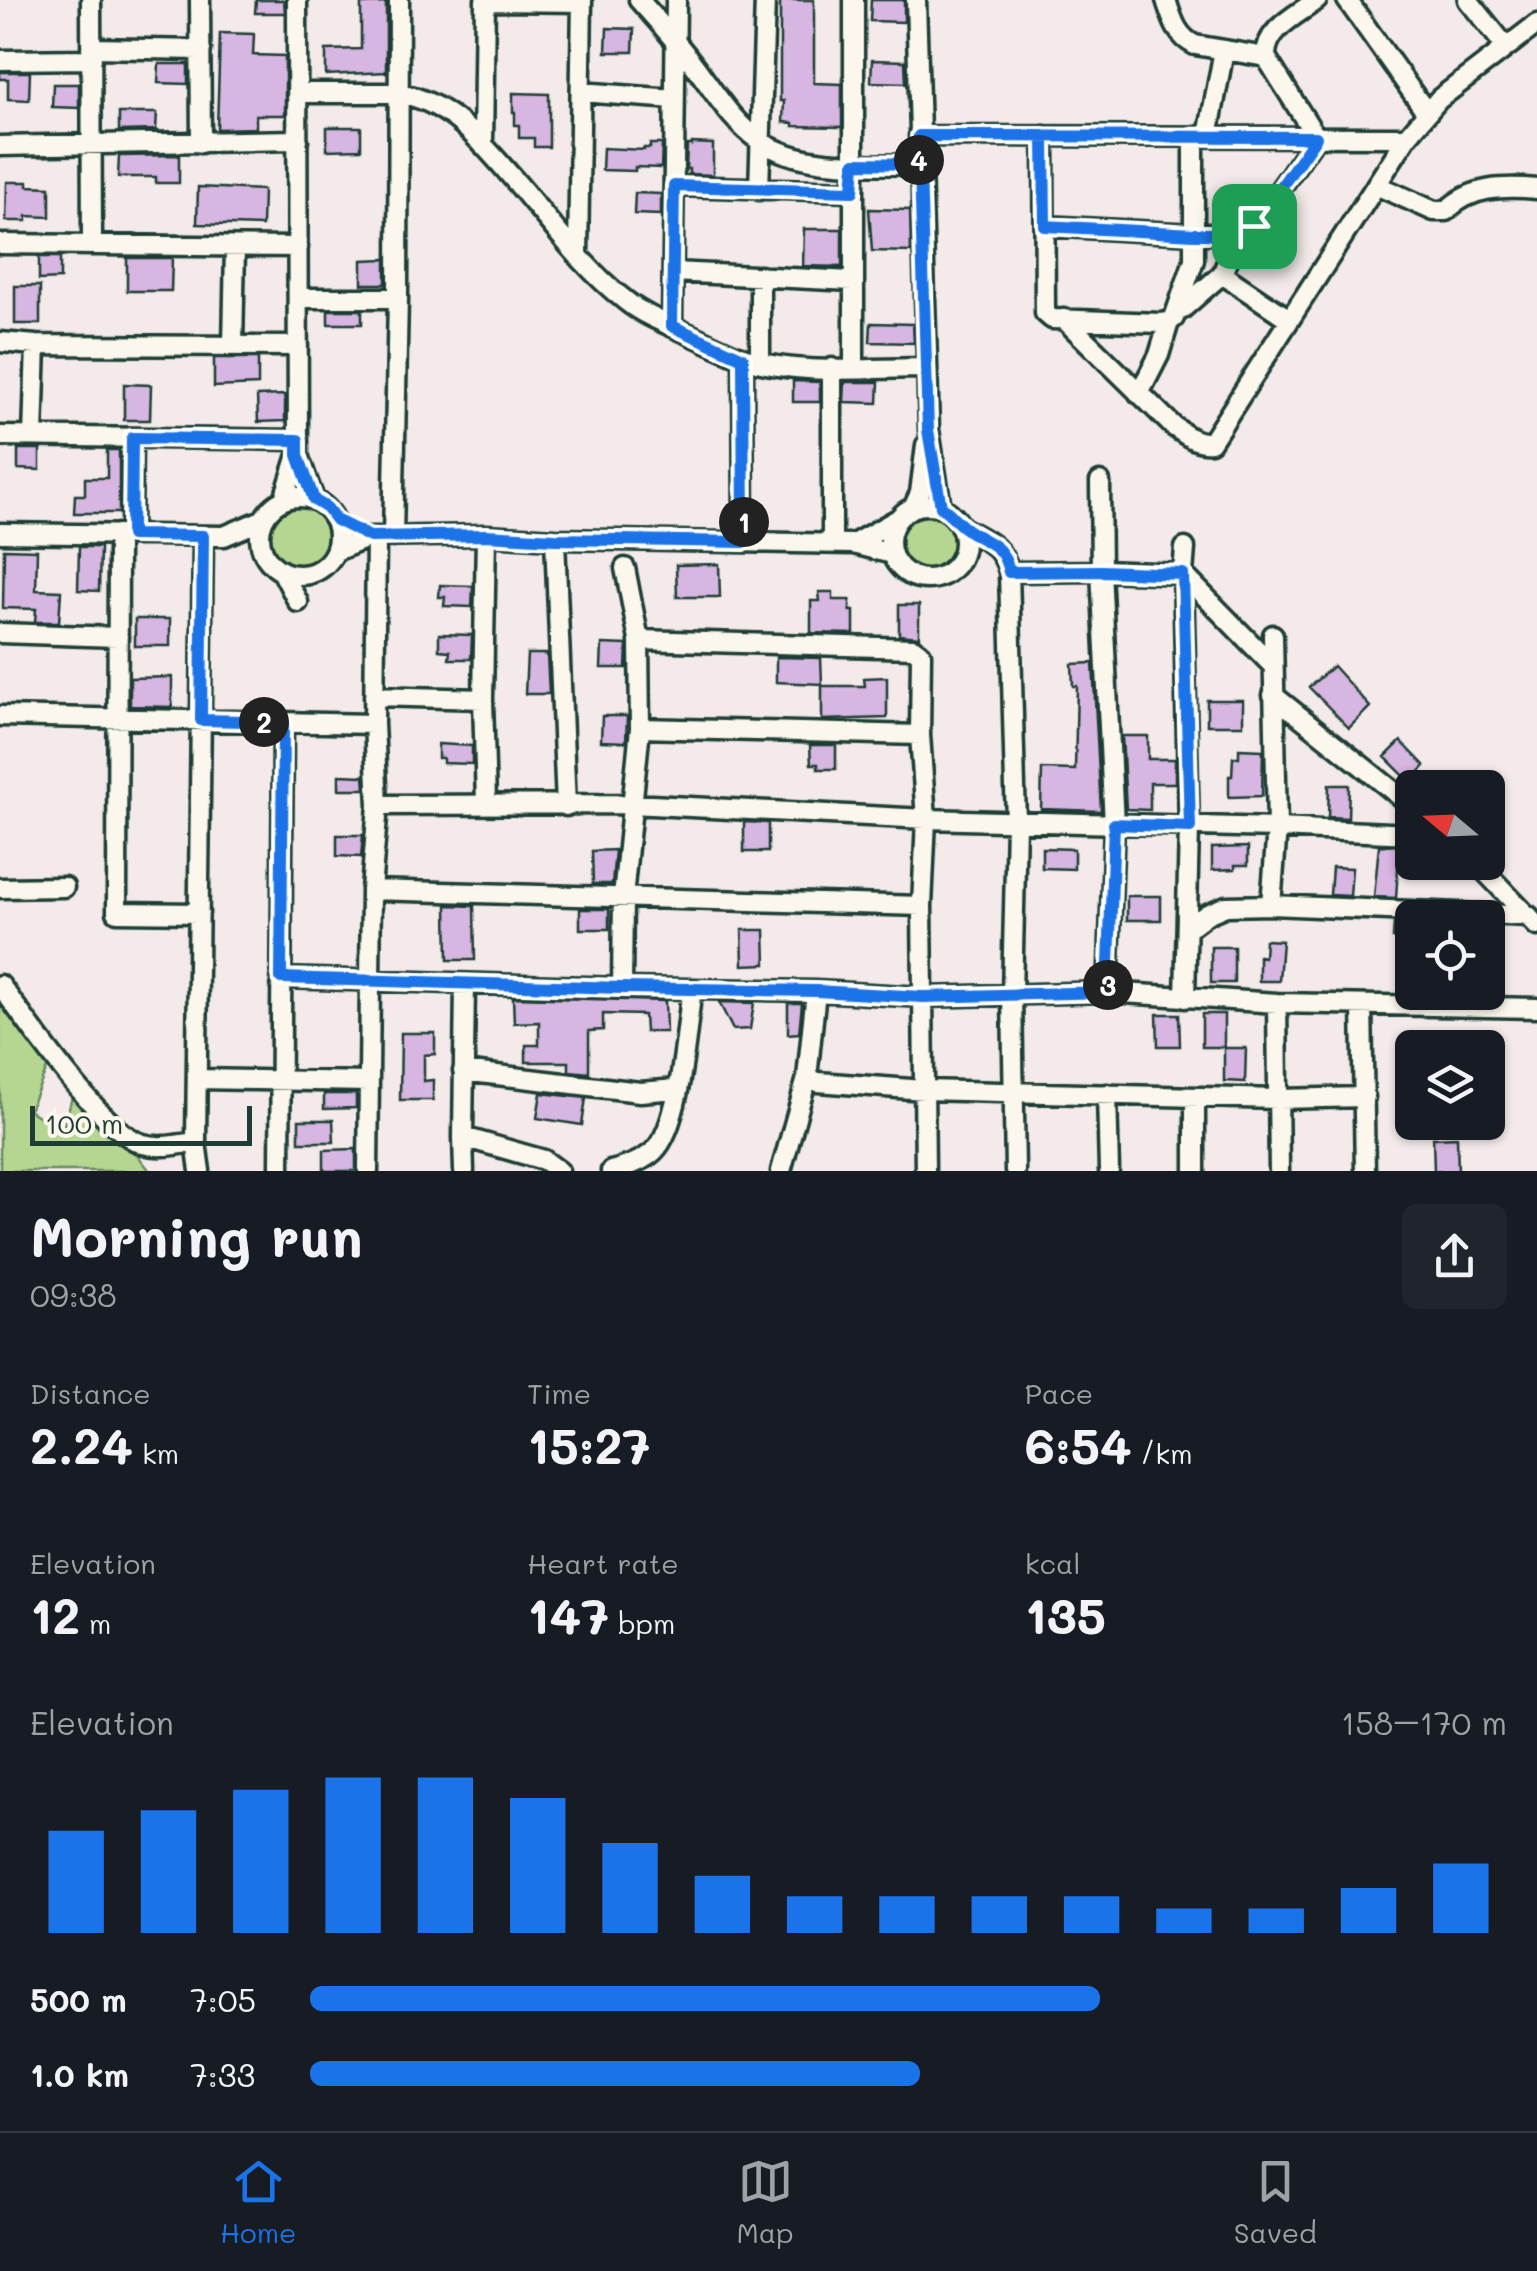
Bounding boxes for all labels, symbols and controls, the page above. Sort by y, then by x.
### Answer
pin: 4 [894,135,944,185]
text: 4 [910,142,928,178]
pin [1212,184,1297,269]
icon: arrive [1227,199,1282,254]
pin: 1 [719,497,769,547]
text: 1 [738,504,750,540]
pin: 2 [239,697,289,747]
text: 2 [256,704,272,740]
north arrow [1395,770,1505,880]
map controls [1395,770,1505,1140]
button: locate [1395,900,1505,1010]
pin: 3 [1083,960,1133,1010]
text: 3 [1100,967,1116,1003]
button: layers [1395,1030,1505,1140]
scale bar [30,1101,252,1146]
text: 100 m [45,1105,123,1141]
text: Morning run [30,1199,363,1271]
button: share [1402,1204,1507,1309]
text: 09:38 [30,1273,117,1315]
text: Distance [30,1375,151,1411]
text: Time [527,1375,591,1411]
text: Pace [1025,1375,1093,1411]
text: 2.24 [30,1411,133,1477]
text: 15:27 [527,1411,650,1477]
text: 6:54 [1025,1411,1132,1477]
text: km [133,1435,179,1471]
text: /km [1132,1435,1193,1471]
text: Elevation [30,1545,156,1581]
text: Heart rate [527,1545,679,1581]
text: kcal [1025,1545,1080,1581]
text: 12 [30,1581,80,1647]
text: 147 [527,1581,609,1647]
text: 135 [1025,1581,1106,1647]
text: m [80,1605,111,1641]
text: bpm [609,1605,675,1641]
text: Elevation [30,1701,174,1743]
text: 158–170 m [1341,1701,1507,1743]
text: 500 m [30,1978,127,2020]
text: 7:05 [190,1978,256,2020]
text: 1.0 km [30,2053,129,2095]
text: 7:33 [190,2053,255,2095]
tab: Home [220,2154,296,2250]
tab: Map [737,2154,794,2250]
tab: Saved [1234,2154,1317,2250]

